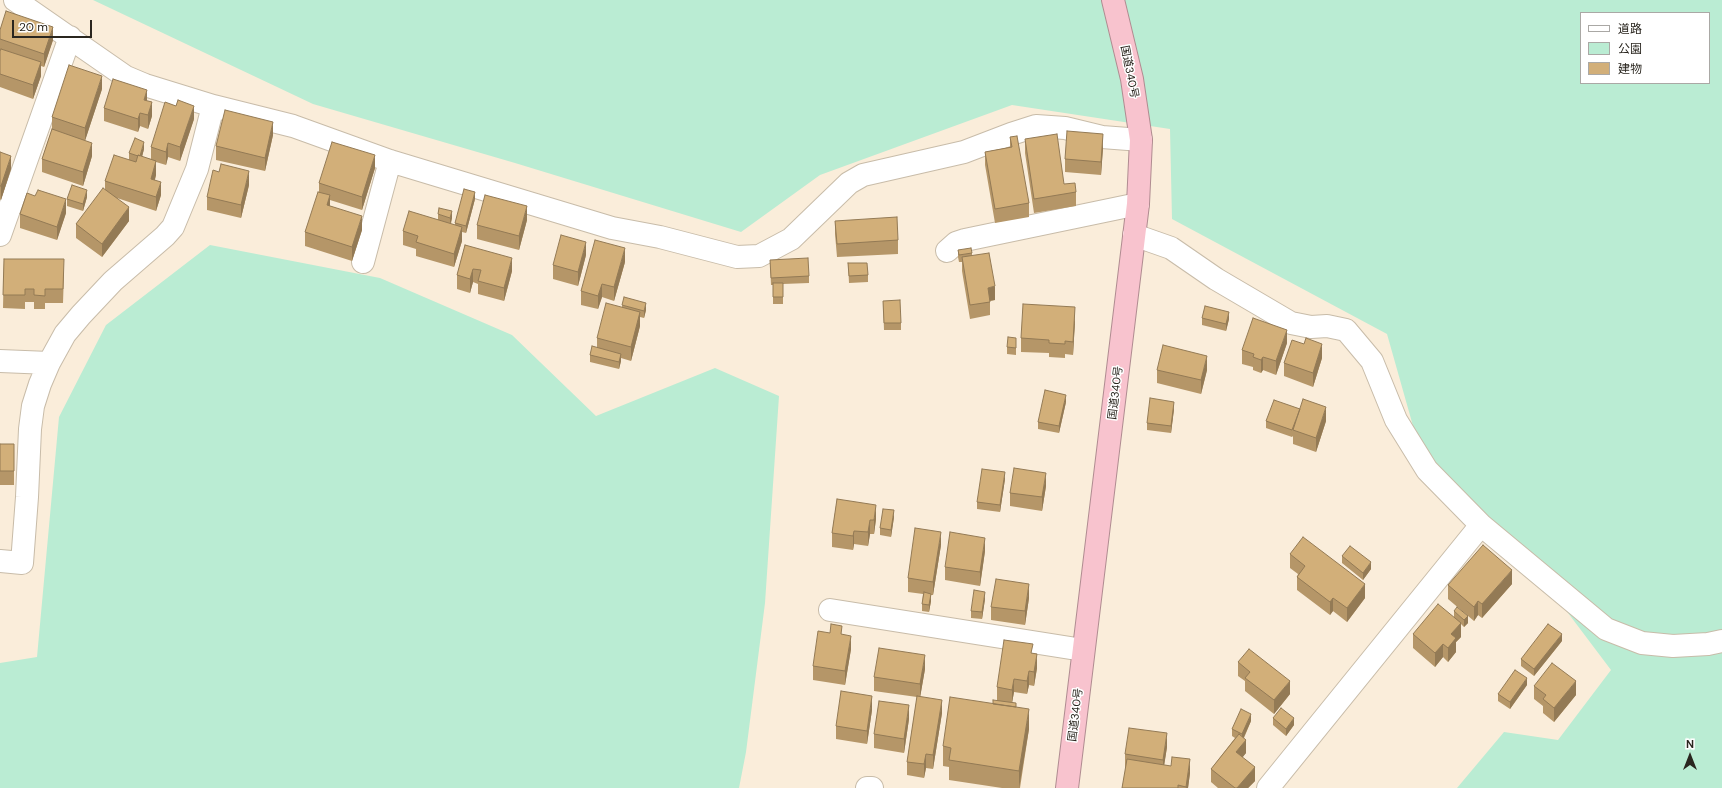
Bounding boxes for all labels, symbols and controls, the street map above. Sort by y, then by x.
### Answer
scale bar [14,12,94,38]
legend [1580,12,1710,84]
text: 20 m [19,19,48,35]
text: 道路 [1618,21,1642,37]
text: 公園 [1618,41,1642,57]
street label: 国道340号 [1117,44,1141,100]
text: 建物 [1618,61,1642,77]
street label: 国道340号 [1106,366,1126,420]
street label: 国道340号 [1066,688,1086,742]
north arrow [1670,736,1710,776]
text: N [1686,737,1694,751]

